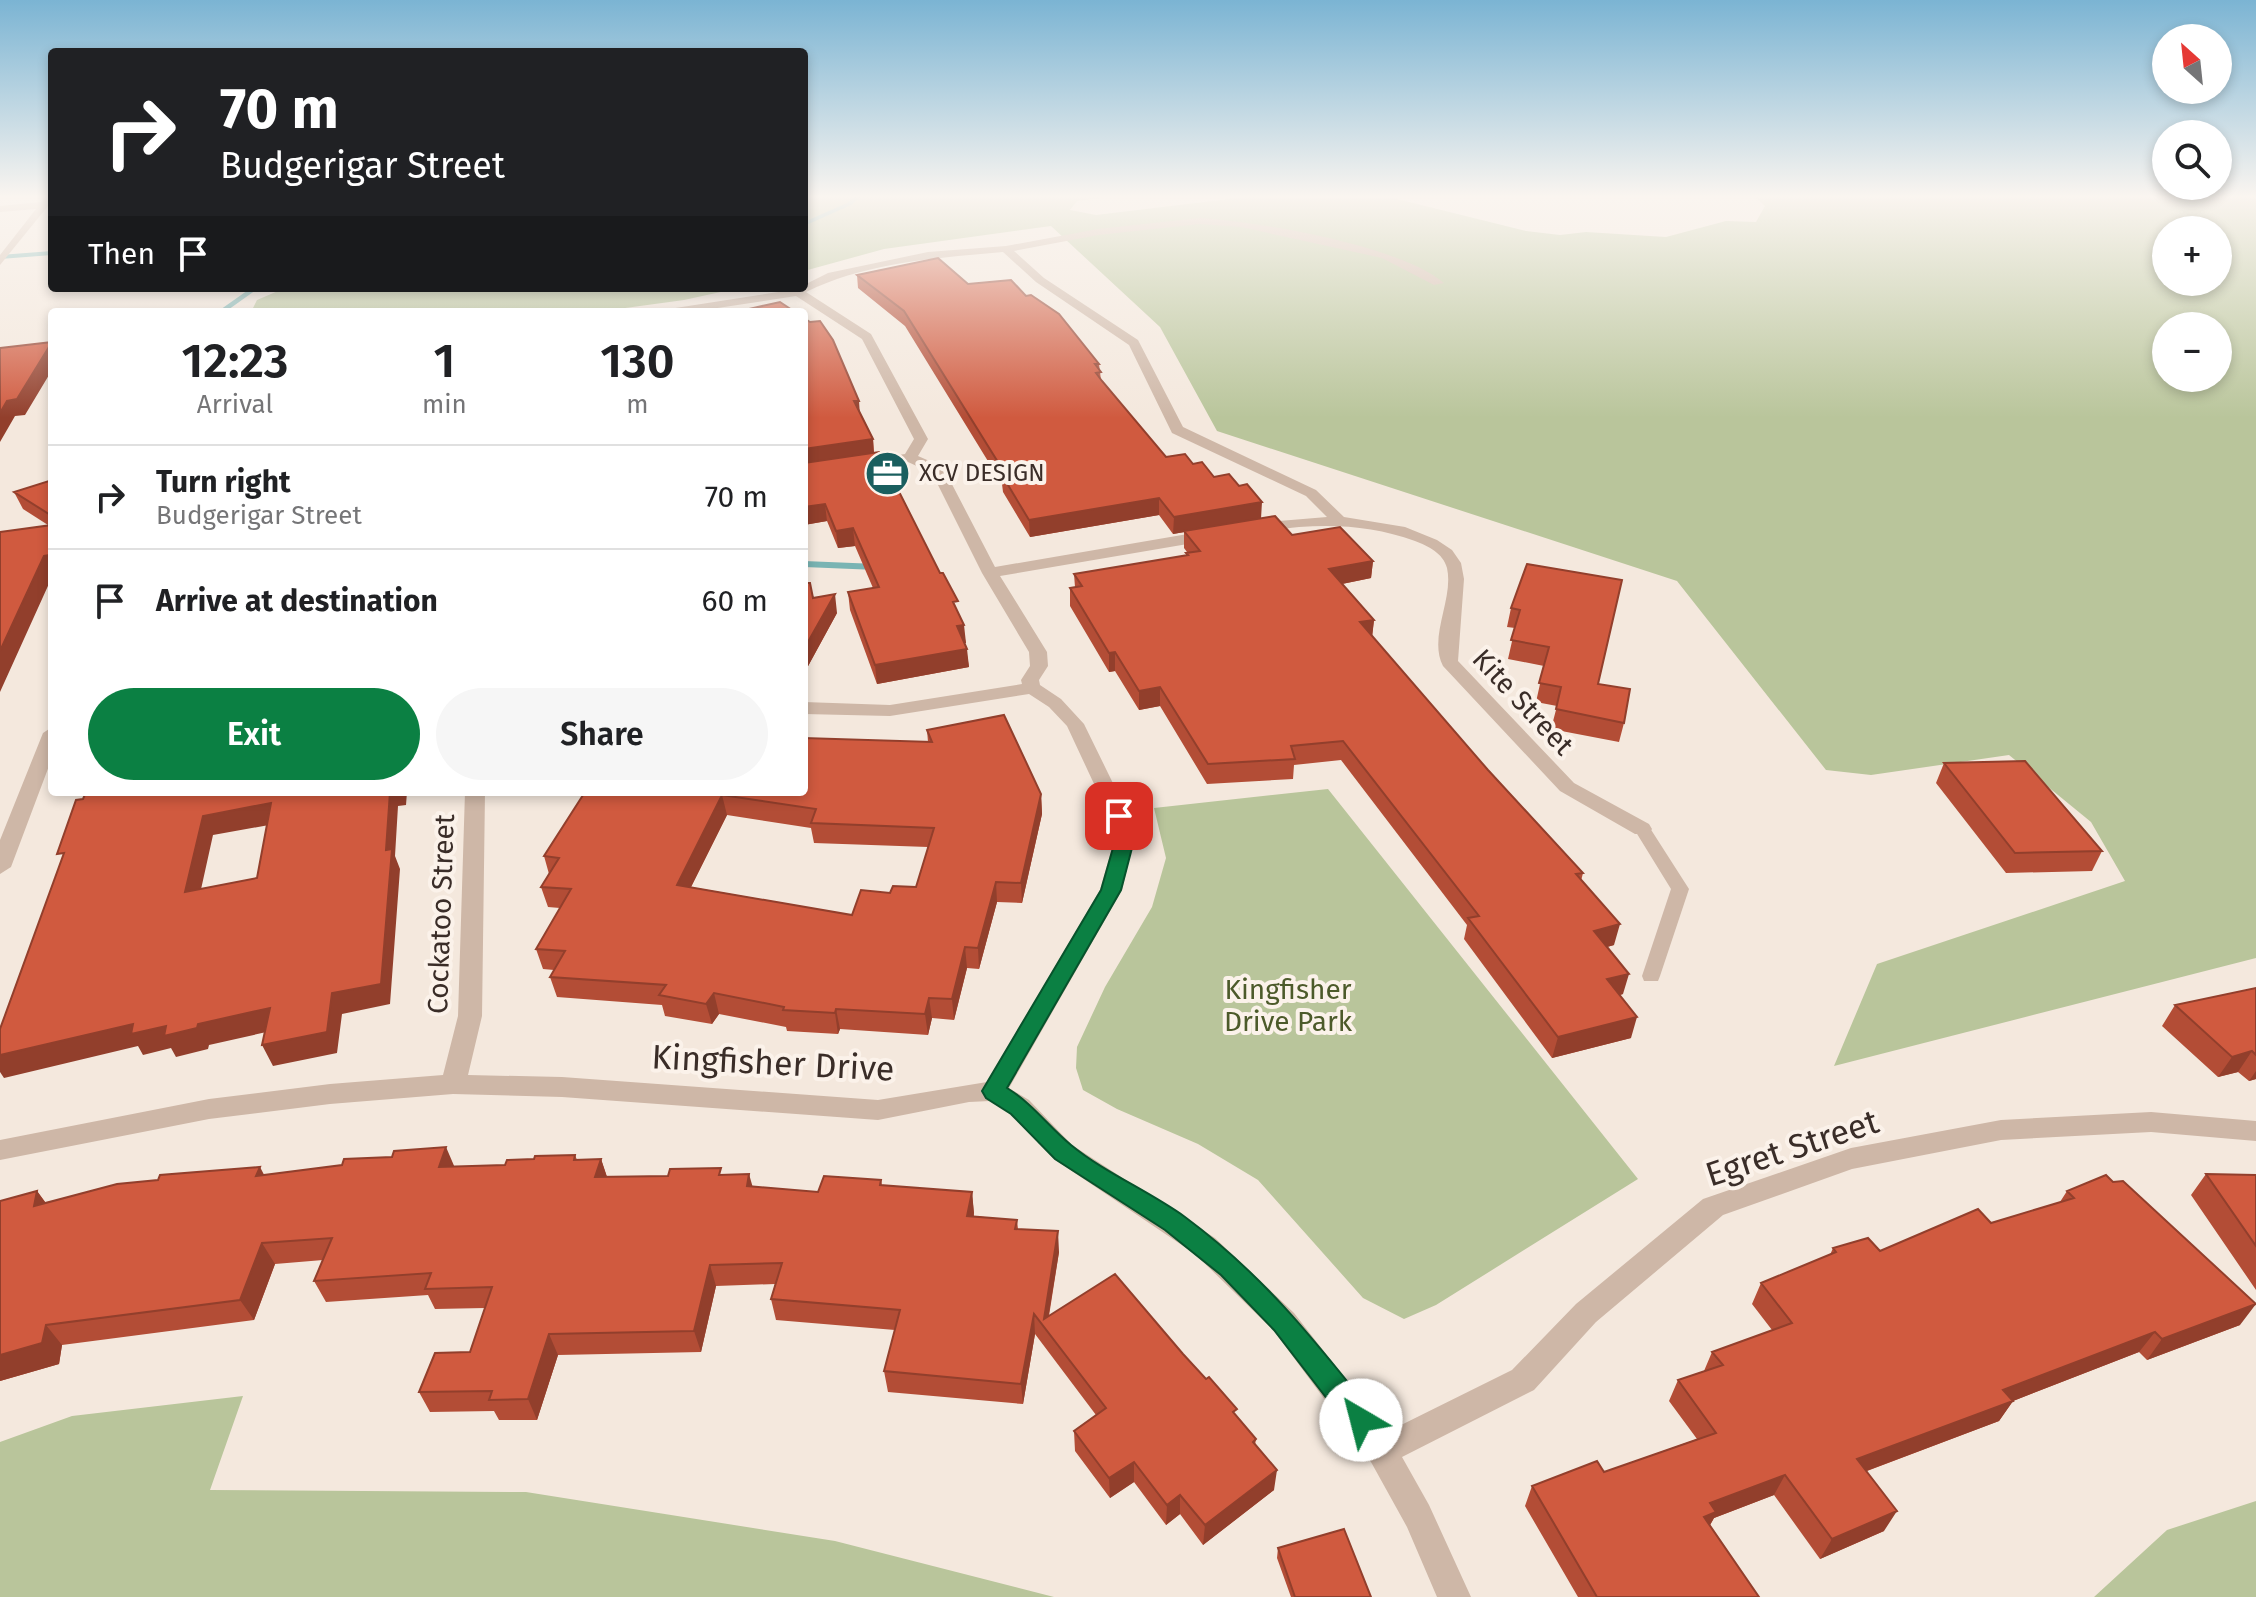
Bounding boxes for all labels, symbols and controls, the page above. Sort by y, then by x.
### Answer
north arrow [2152,24,2232,104]
map controls [2152,24,2232,392]
text: 70 m [220,76,339,143]
icon: right [88,80,192,184]
button: search [2152,120,2232,200]
text: Budgerigar Street [220,144,505,188]
button: + [2152,216,2232,296]
icon: arrive [171,232,215,276]
text: Then [88,236,155,272]
button: − [2152,312,2232,392]
text: 12:23 [181,332,288,390]
text: 1 [433,332,455,390]
text: 130 [600,332,675,390]
text: Arrival [197,389,273,420]
text: min [422,389,467,420]
text: m [626,389,649,420]
office icon: XCV DESIGN [864,449,912,497]
place label: XCV DESIGN [919,459,1045,487]
text: Turn right [156,464,291,500]
icon: right [88,475,132,519]
text: 70 m [705,479,768,515]
text: Budgerigar Street [156,500,362,531]
icon: arrive [88,579,132,623]
text: Arrive at destination [156,583,438,619]
text: 60 m [702,583,768,619]
street label: Kite Street [1466,642,1581,762]
button: Exit [88,688,420,780]
button: Share [436,688,768,780]
pin [1085,782,1153,850]
icon: arrive [1097,794,1141,838]
street label: Cockatoo Street [421,813,461,1014]
park label: Kingfisher Drive Park [1224,973,1353,1038]
street label: Kingfisher Drive [651,1036,895,1090]
street label: Egret Street [1700,1101,1884,1195]
position arrow [1319,1378,1403,1462]

